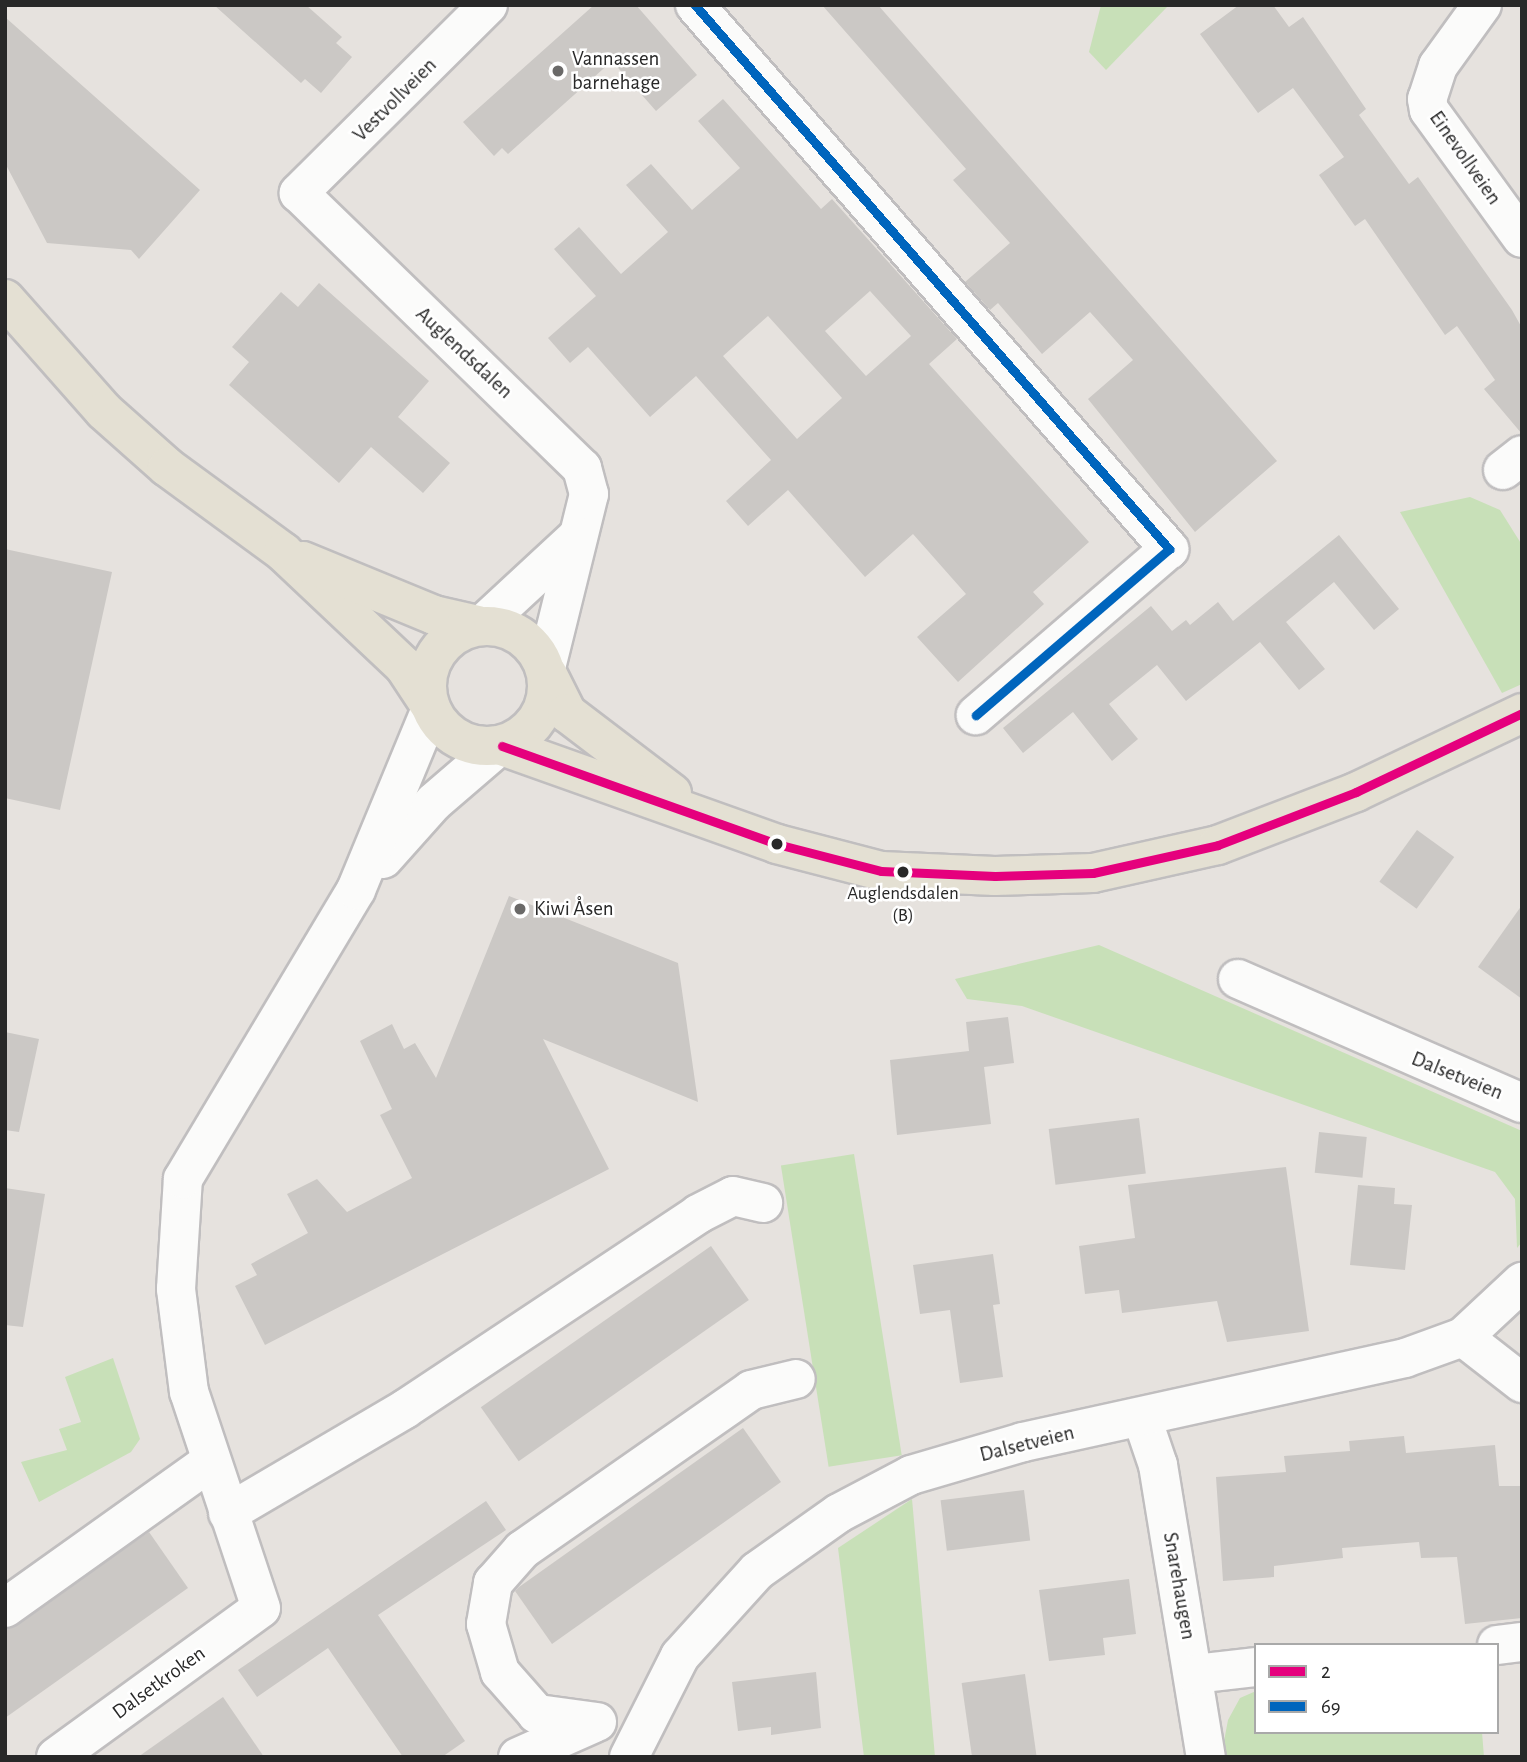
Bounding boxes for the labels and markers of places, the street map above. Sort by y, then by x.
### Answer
place label: Vannassen barnehage [572,46,660,96]
marker: Vannassen barnehage [550,63,566,79]
unlabelled marker [770,837,784,851]
marker: Auglendsdalen (B) [896,865,910,879]
place label: Auglendsdalen (B) [847,883,959,927]
place label: Kiwi Åsen [534,896,614,922]
marker: Kiwi Åsen [512,901,528,917]

